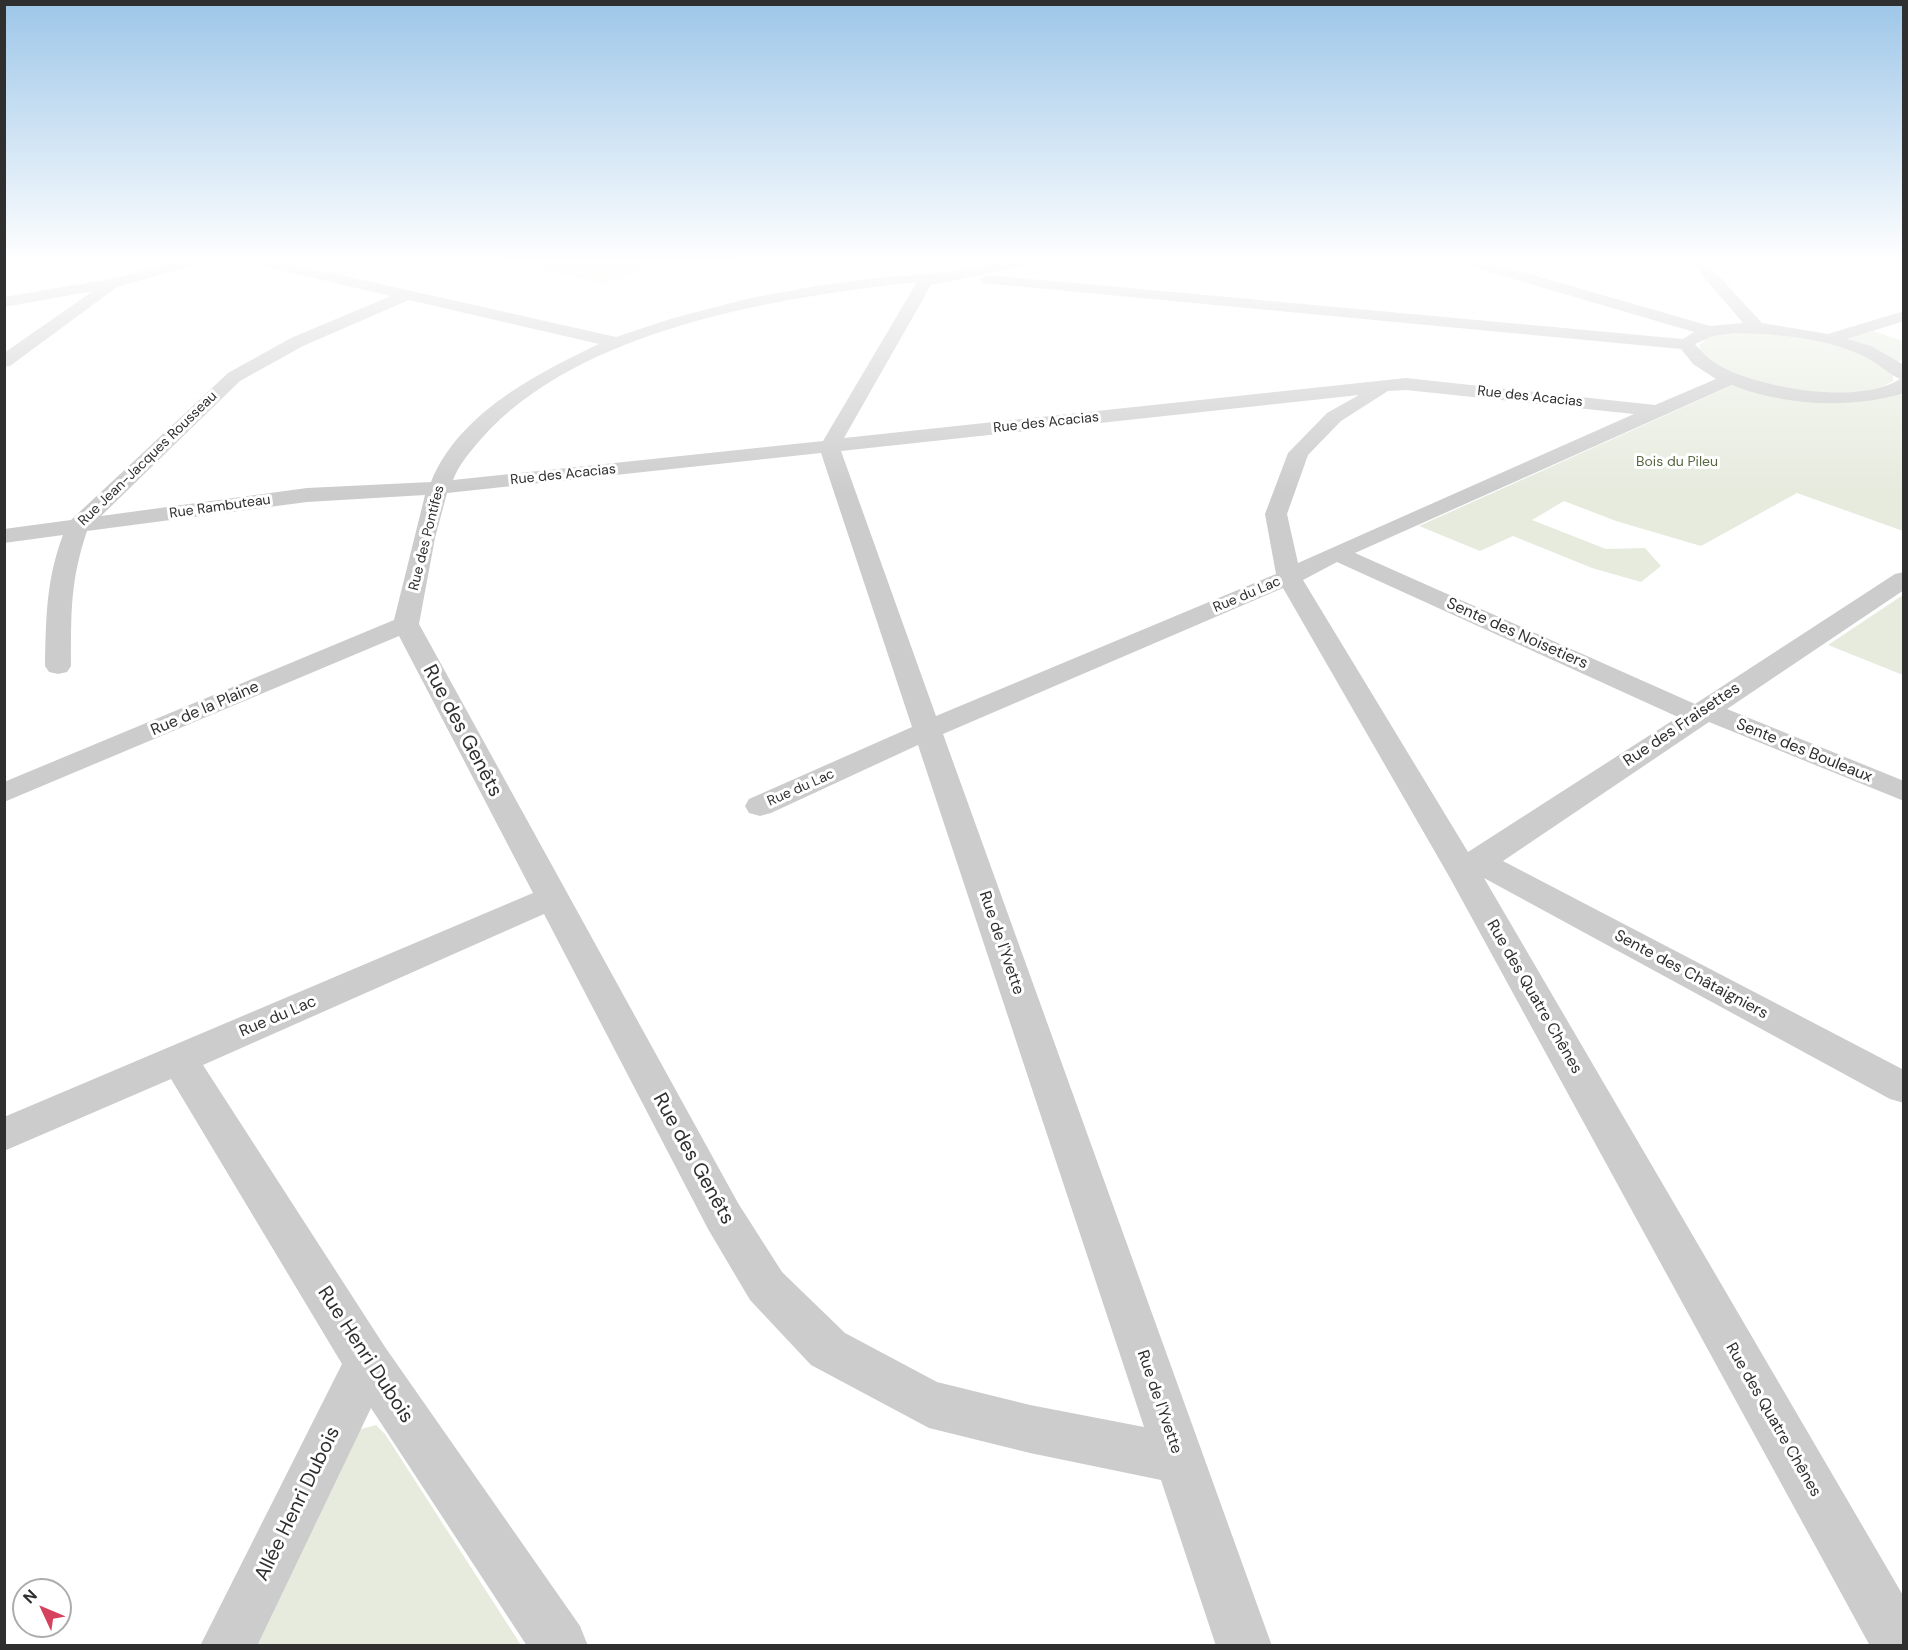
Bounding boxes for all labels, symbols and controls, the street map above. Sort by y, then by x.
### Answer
street label: Rue des Acacias [1476,383,1584,411]
street label: Rue Jean-Jacques Rousseau [75,388,221,530]
street label: Rue des Acacias [992,409,1100,437]
park label: Bois du Pileu [1636,454,1718,470]
street label: Rue des Acacias [509,461,617,489]
street label: Rue des Pontifes [406,484,448,592]
street label: Rue Rambuteau [168,492,272,522]
street label: Rue du Lac [1211,573,1283,617]
street label: Sente des Noisetiers [1443,594,1591,674]
street label: Rue des Genêts [417,661,507,801]
street label: Rue de la Plaine [148,678,262,740]
street label: Rue des Fraisettes [1620,679,1744,771]
street label: Sente des Bouleaux [1733,715,1875,787]
street label: Rue du Lac [765,766,837,810]
street label: Rue de l'Yvette [974,889,1028,997]
street label: Rue des Quatre Chênes [1482,917,1586,1077]
street label: Sente des Châtaigniers [1611,926,1771,1024]
street label: Rue du Lac [237,992,319,1042]
street label: Rue des Genêts [647,1089,739,1229]
street label: Rue Henri Dubois [312,1282,418,1428]
street label: Rue des Quatre Chênes [1721,1340,1825,1500]
street label: Rue de l'Yvette [1132,1348,1186,1456]
street label: Allée Henri Dubois [250,1423,346,1585]
north arrow [12,1578,72,1638]
text: N [19,1585,42,1608]

